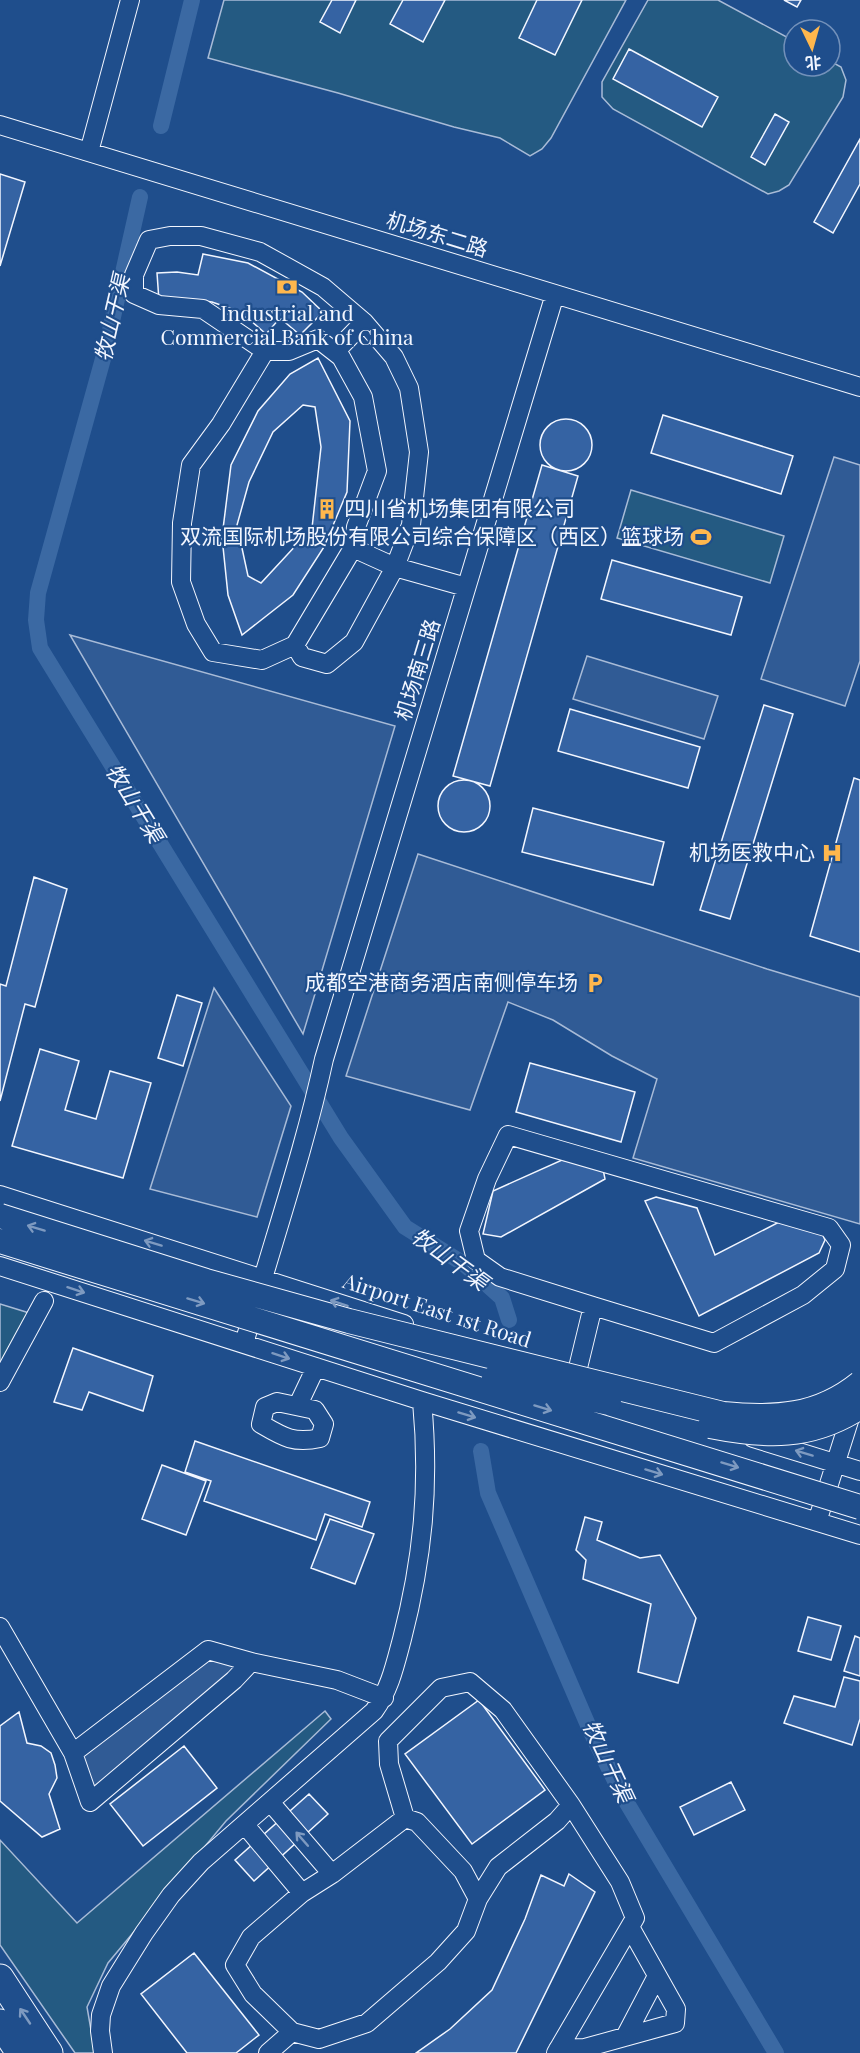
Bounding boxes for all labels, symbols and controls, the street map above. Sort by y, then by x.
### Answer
north arrow [782,18,842,78]
text: 北 [804,52,822,75]
street label: 机场东二路 [383,204,492,262]
water label: 牧山干渠 [87,269,136,364]
bank icon: Industrial and Commercial Bank of China [275,275,299,299]
place label: Industrial and Commercial Bank of China [160,298,414,350]
place label: 四川省机场集团有限公司 [344,493,575,521]
building icon: 四川省机场集团有限公司 [315,497,339,521]
place label: 双流国际机场股份有限公司综合保障区（西区）篮球场 [180,521,684,549]
sports icon: 双流国际机场股份有限公司综合保障区（西区）篮球场 [689,525,713,549]
street label: 机场南三路 [387,615,445,724]
water label: 牧山干渠 [100,757,173,850]
place label: 机场医救中心 [689,837,815,865]
hospital icon: 机场医救中心 [820,841,844,865]
place label: 成都空港商务酒店南侧停车场 [305,967,578,995]
parking icon: 成都空港商务酒店南侧停车场 [583,971,607,995]
water label: 牧山干渠 [406,1220,497,1298]
one-way arrow [27,1222,46,1233]
one-way arrow [144,1237,163,1248]
street label: Airport East 1st Road [339,1265,535,1353]
one-way arrow [66,1286,85,1297]
one-way arrow [186,1296,205,1307]
one-way arrow [330,1296,349,1307]
one-way arrow [271,1351,290,1362]
one-way arrow [533,1403,552,1414]
one-way arrow [457,1410,476,1421]
one-way arrow [795,1447,814,1458]
one-way arrow [720,1460,739,1471]
one-way arrow [644,1467,663,1478]
water label: 牧山干渠 [577,1714,642,1810]
one-way arrow [295,1831,308,1847]
one-way arrow [19,2008,31,2024]

